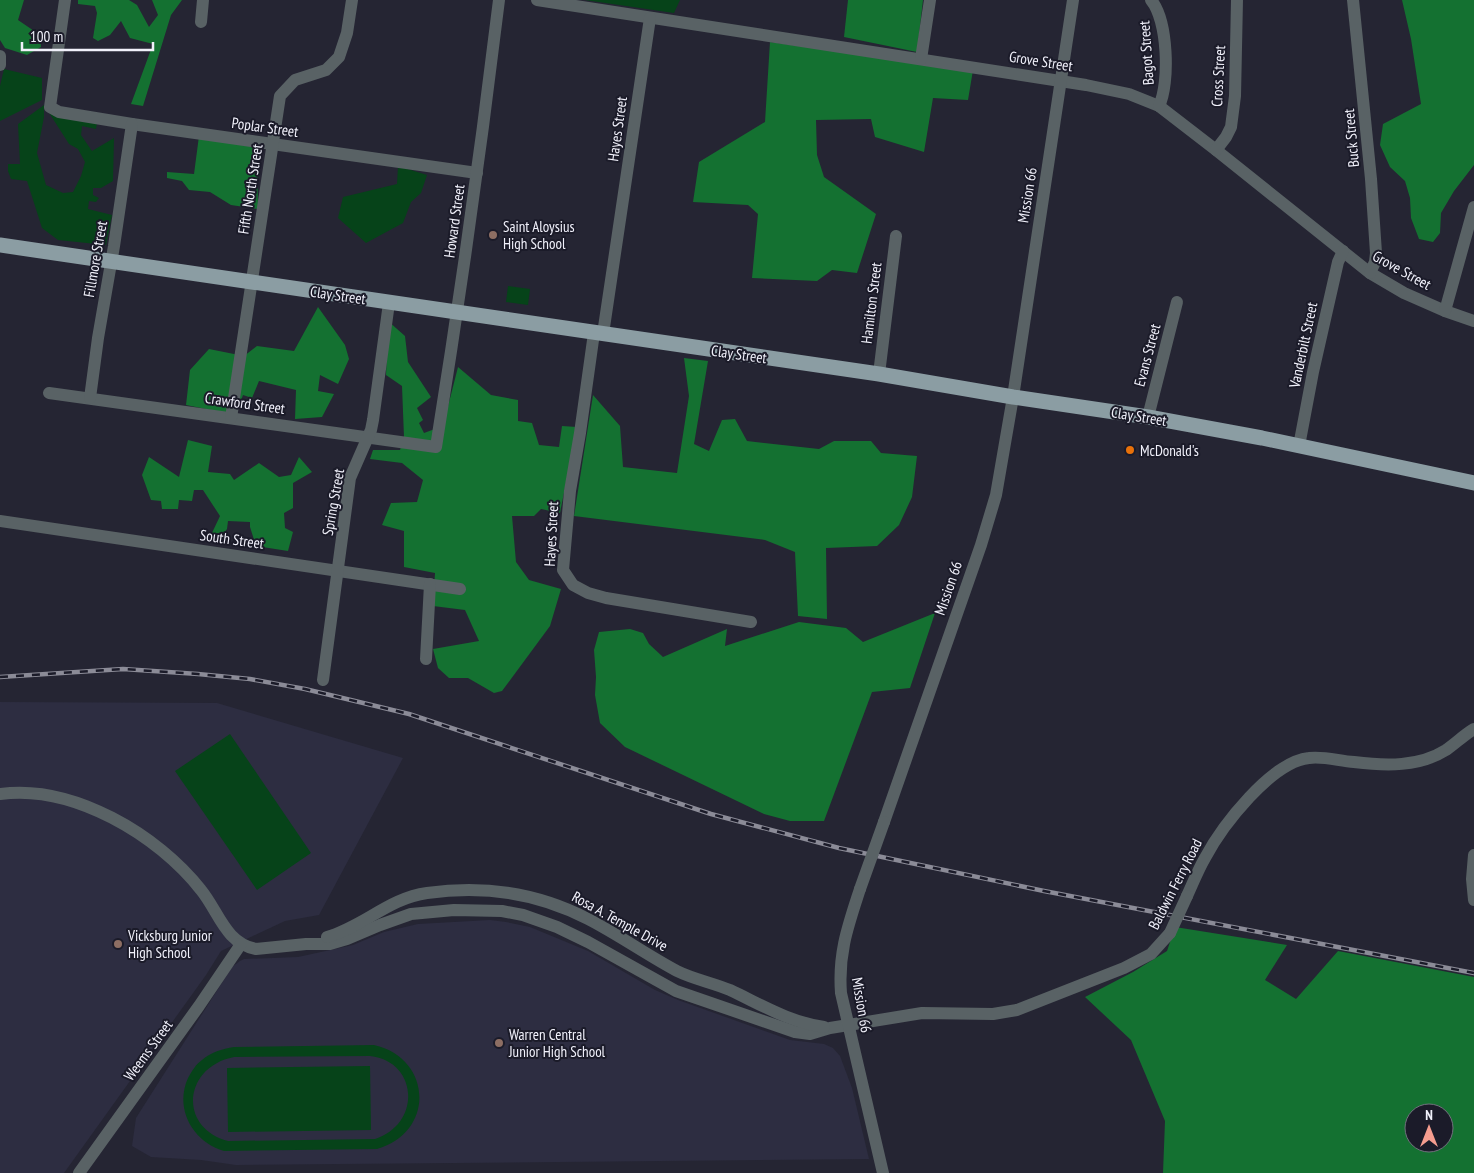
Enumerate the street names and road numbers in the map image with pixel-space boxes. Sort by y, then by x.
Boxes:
street label: Bagot Street [1134,20,1158,86]
street label: Cross Street [1207,45,1229,107]
street label: Grove Street [1008,47,1074,75]
street label: Hayes Street [603,95,631,163]
street label: Buck Street [1339,108,1363,168]
street label: Poplar Street [230,113,300,141]
street label: Fifth North Street [233,143,267,235]
street label: Mission 66 [1013,166,1041,224]
street label: Howard Street [439,183,469,259]
street label: Fillmore Street [79,219,111,299]
street label: Grove Street [1369,246,1435,294]
street label: Hamilton Street [857,261,885,345]
street label: Clay Street [309,282,367,308]
street label: Vanderbilt Street [1284,300,1321,391]
street label: Evans Street [1130,322,1164,388]
street label: Clay Street [710,341,768,367]
street label: Crawford Street [204,388,286,418]
street label: Clay Street [1110,402,1168,430]
street label: Spring Street [318,467,348,537]
street label: Hayes Street [540,501,562,567]
street label: South Street [199,525,265,553]
street label: Mission 66 [930,558,966,618]
street label: Baldwin Ferry Road [1144,835,1206,933]
street label: Rosa A. Temple Drive [569,887,671,955]
street label: Mission 66 [848,976,876,1034]
street label: Weems Street [119,1016,177,1084]

